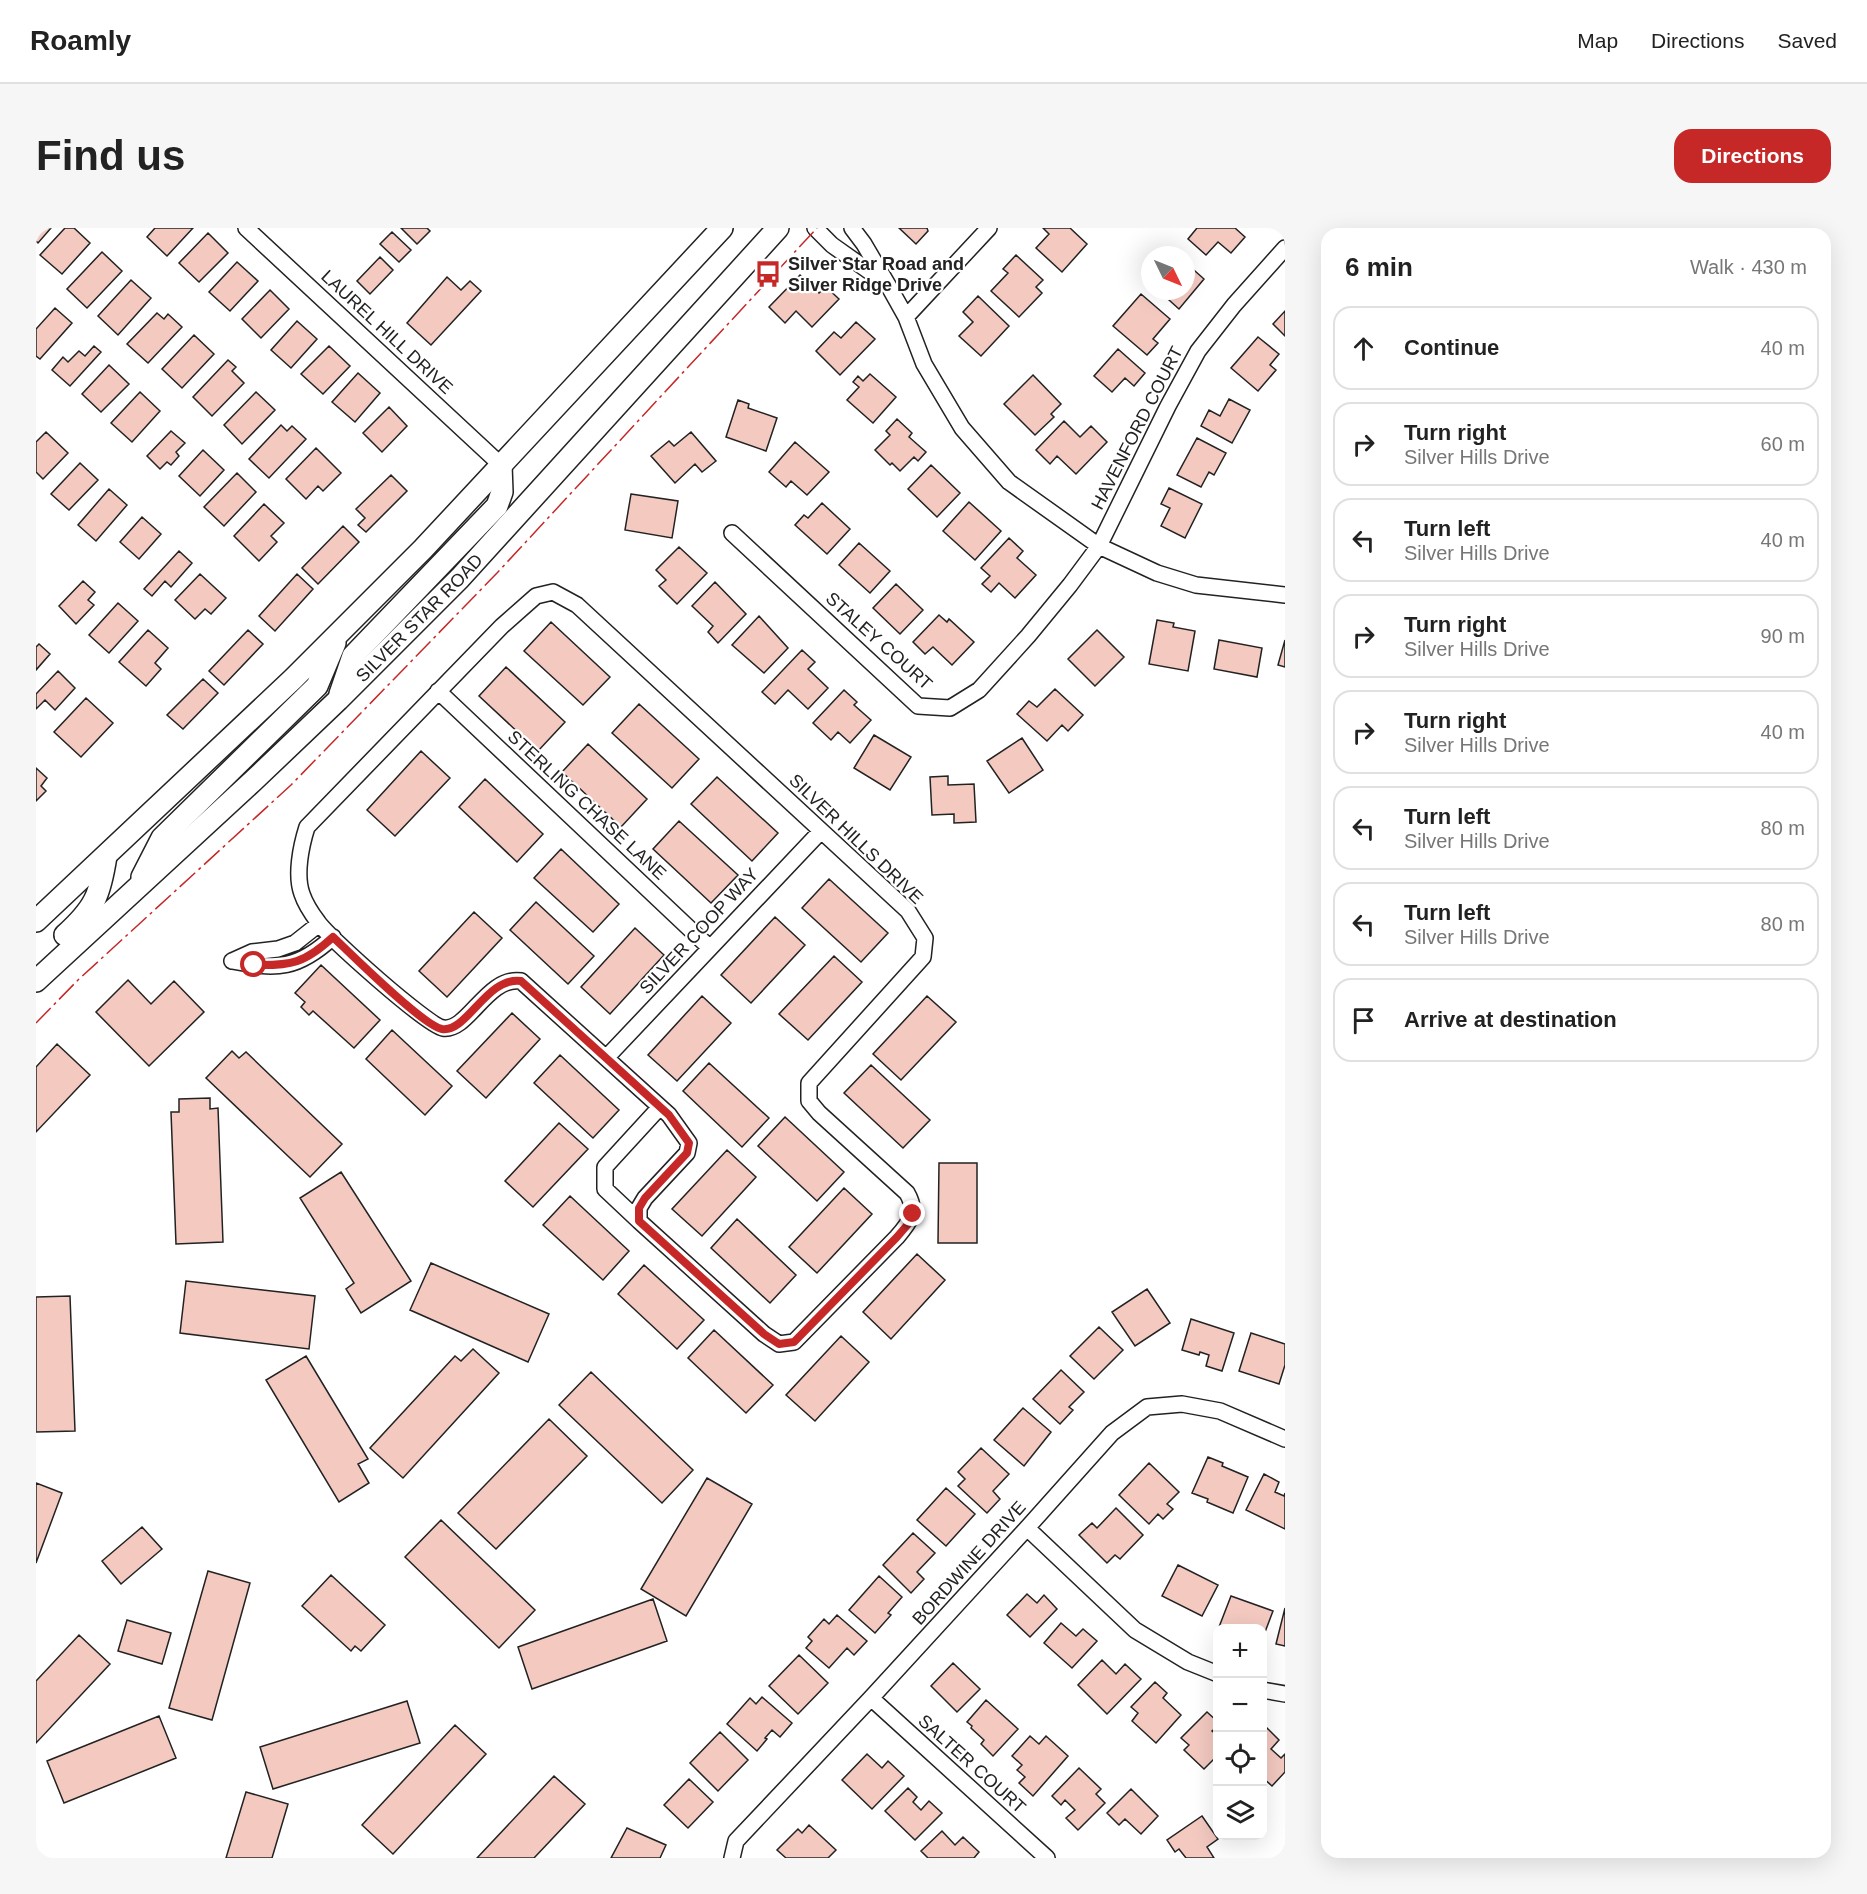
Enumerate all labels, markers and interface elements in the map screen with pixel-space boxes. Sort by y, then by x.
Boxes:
text: Roamly [30,25,131,56]
text: Map [1577,29,1618,52]
text: Directions [1651,29,1744,52]
text: Saved [1777,29,1837,52]
button: Directions [1674,129,1831,183]
text: Find us [36,132,185,179]
north arrow [1141,246,1195,300]
text: 6 min [1345,252,1413,282]
place label: Silver Star Road and Silver Ridge Drive [788,254,964,295]
text: Walk · 430 m [1690,256,1807,278]
bus stop icon: Silver Star Road and Silver Ridge Drive [753,259,783,289]
street label: LAUREL HILL DRIVE [317,266,457,398]
icon: ahead [1347,332,1380,365]
text: Continue [1404,335,1499,360]
text: 40 m [1761,337,1805,359]
street label: HAVENFORD COURT [1087,343,1187,513]
text: Turn right [1404,420,1506,445]
icon: right [1347,428,1380,461]
text: 60 m [1761,433,1805,455]
text: Silver Hills Drive [1404,446,1550,468]
text: Turn left [1404,516,1490,541]
icon: left [1347,524,1380,557]
text: 40 m [1761,529,1805,551]
text: Silver Hills Drive [1404,542,1550,564]
street label: SILVER STAR ROAD [352,550,487,686]
street label: STALEY COURT [822,588,936,694]
text: Turn right [1404,612,1506,637]
icon: right [1347,620,1380,653]
text: 90 m [1761,625,1805,647]
text: Silver Hills Drive [1404,638,1550,660]
text: Turn right [1404,708,1506,733]
icon: right [1347,716,1380,749]
text: 40 m [1761,721,1805,743]
street label: STERLING CHASE LANE [504,726,670,884]
text: Silver Hills Drive [1404,734,1550,756]
street label: SILVER HILLS DRIVE [785,770,927,908]
text: Turn left [1404,804,1490,829]
icon: left [1347,812,1380,845]
text: 80 m [1761,817,1805,839]
text: Silver Hills Drive [1404,830,1550,852]
street label: SILVER COOP WAY [636,864,762,998]
text: Turn left [1404,900,1490,925]
icon: left [1347,908,1380,941]
text: 80 m [1761,913,1805,935]
text: Silver Hills Drive [1404,926,1550,948]
route start [240,951,266,977]
icon: arrive [1347,1004,1380,1037]
text: Arrive at destination [1404,1007,1617,1032]
route end [899,1200,925,1226]
street label: BORDWINE DRIVE [908,1497,1030,1629]
map controls [1213,1624,1267,1840]
button: + [1213,1624,1267,1678]
button: − [1213,1678,1267,1732]
street label: SALTER COURT [914,1711,1030,1817]
button: locate [1213,1732,1267,1786]
button: layers [1213,1786,1267,1840]

